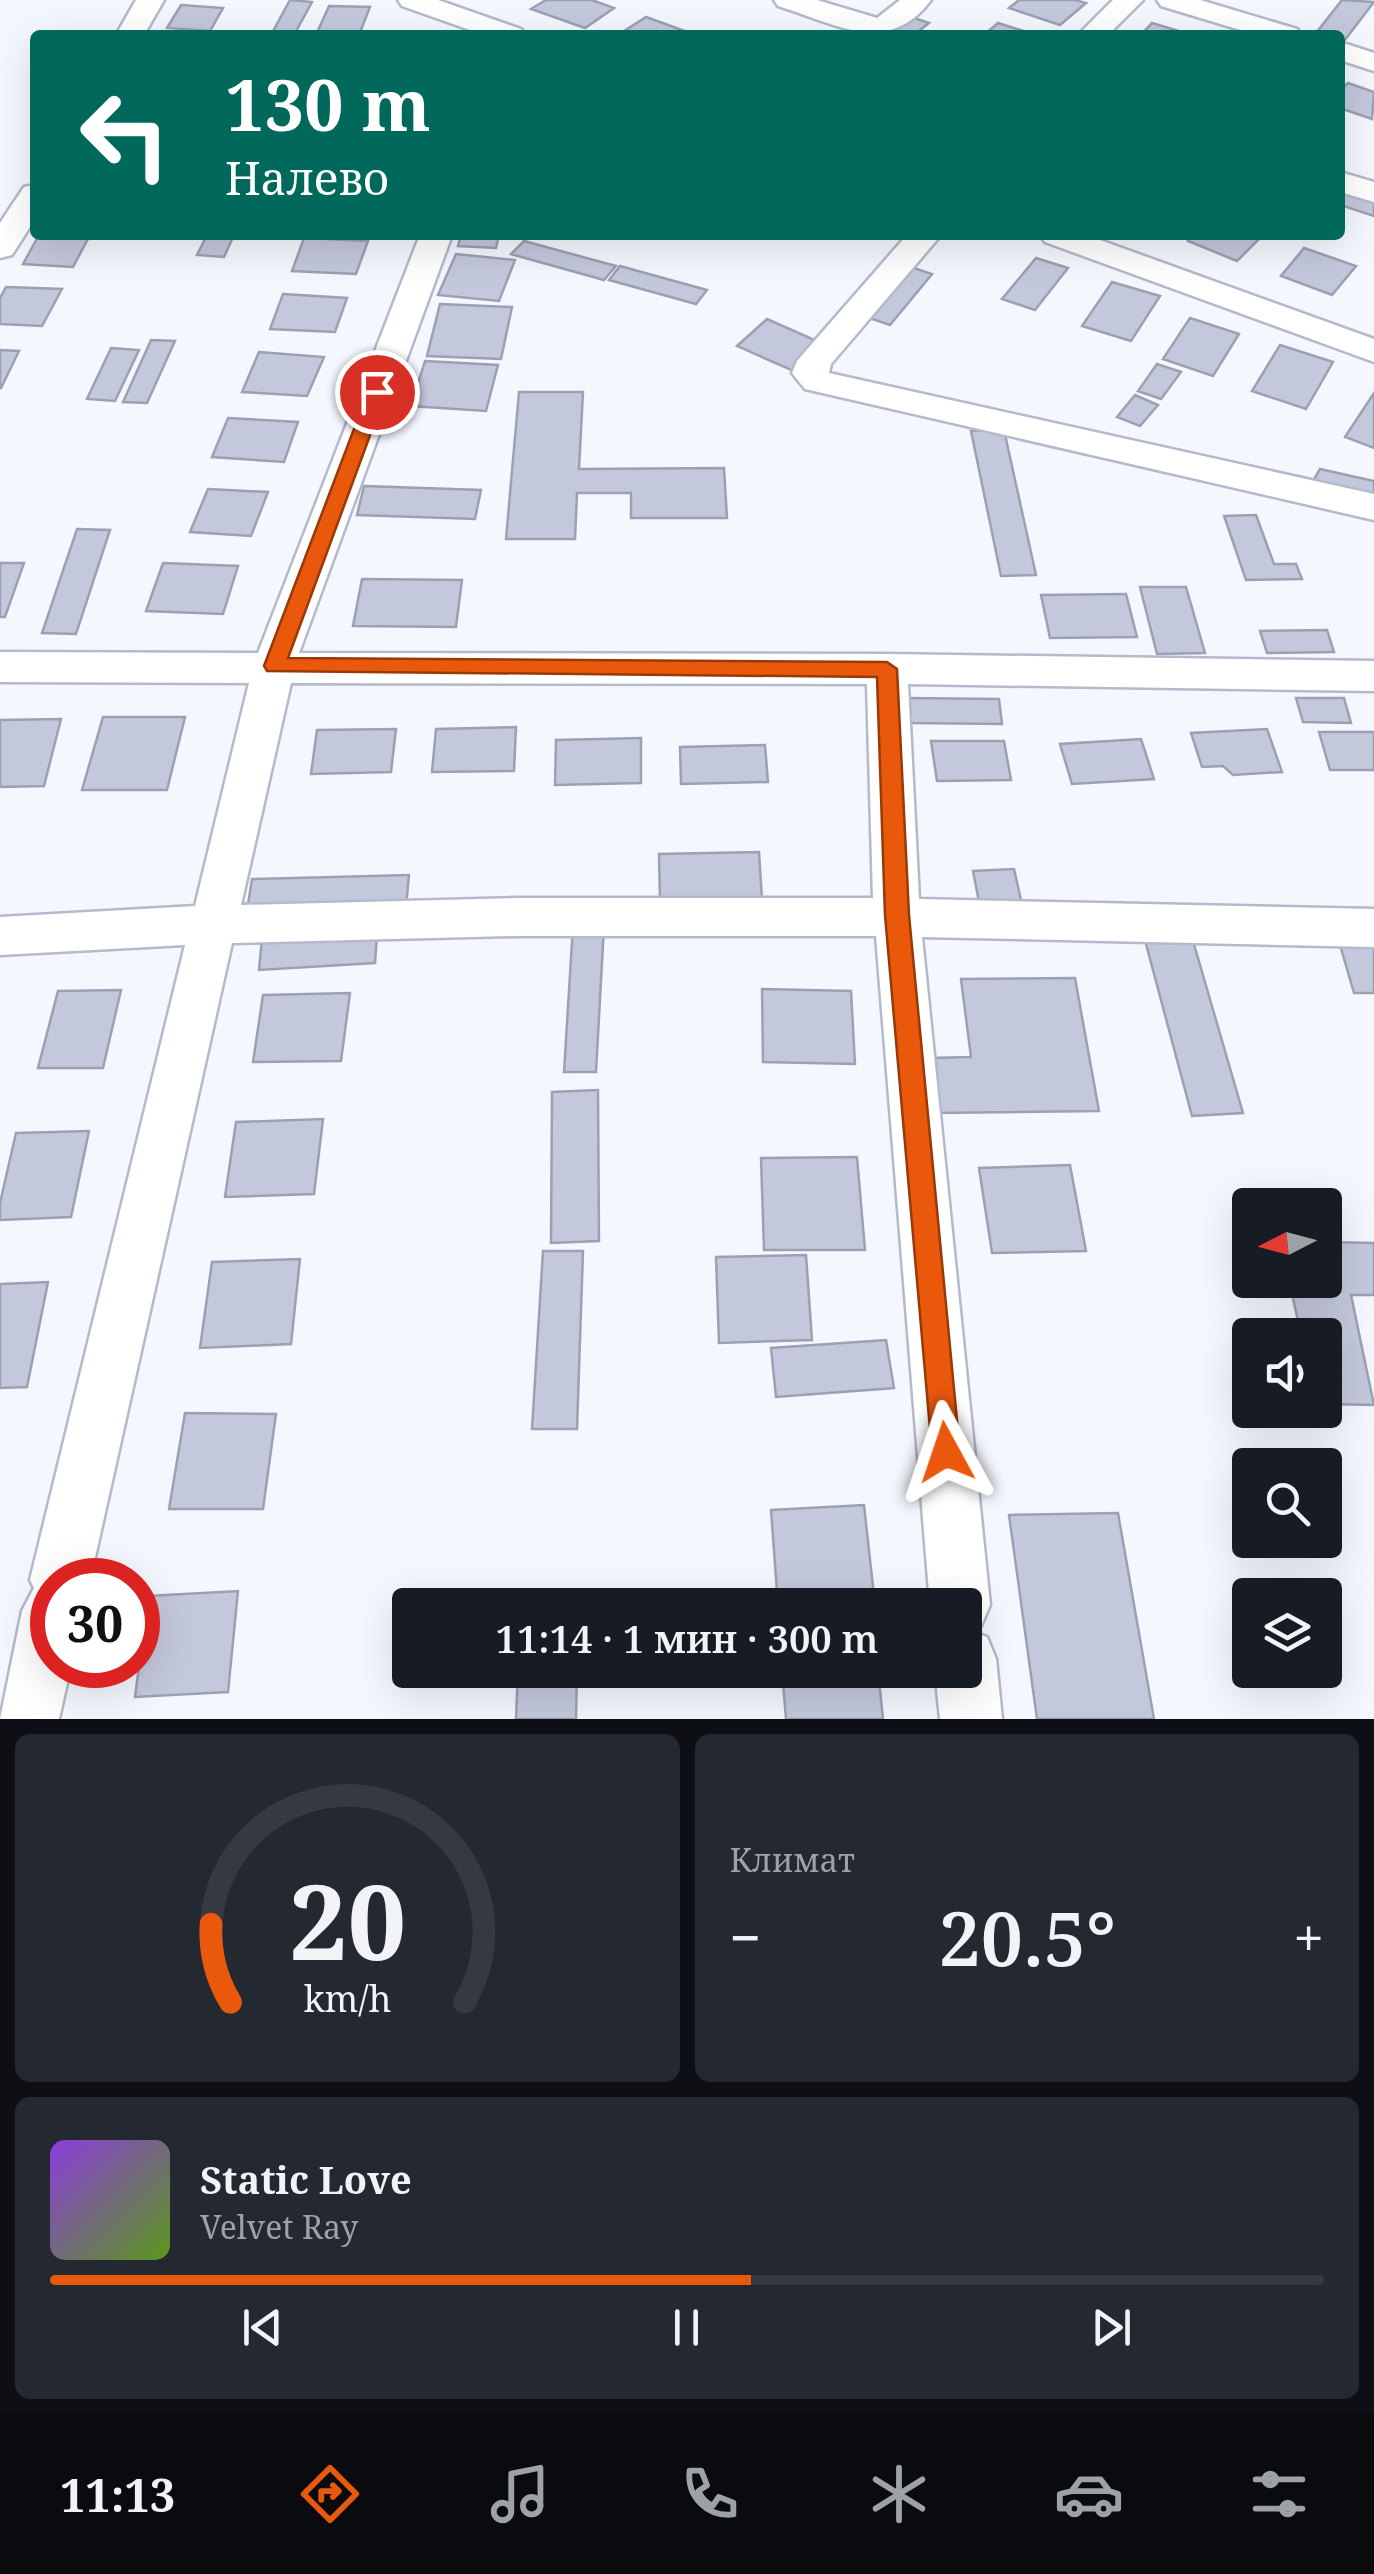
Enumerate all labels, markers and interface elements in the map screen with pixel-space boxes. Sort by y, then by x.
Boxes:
text: 130 m [225,56,431,152]
icon: left [60,70,190,200]
text: Налево [225,147,389,208]
pin [335,350,420,435]
icon: arrive [350,365,405,420]
north arrow [1232,1188,1342,1298]
map controls [1232,1188,1342,1688]
button: sound [1232,1318,1342,1428]
position arrow [894,1400,998,1504]
button: search [1232,1448,1342,1558]
speed limit sign: 30 [30,1558,160,1688]
button: layers [1232,1578,1342,1688]
text: 11:14 · 1 мин · 300 m [496,1612,878,1664]
text: Климат [730,1838,855,1881]
text: 20 [288,1849,406,1990]
text: 20.5° [939,1886,1116,1988]
text: − [730,1899,761,1974]
text: + [1293,1899,1324,1974]
text: km/h [303,1974,391,2022]
text: Static Love [200,2153,412,2205]
text: Velvet Ray [200,2205,358,2248]
icon: previous [235,2300,290,2355]
icon: pause [659,2300,714,2355]
icon: next [1084,2300,1139,2355]
icon: directions [295,2459,365,2529]
icon: music [485,2459,555,2529]
icon: phone [675,2459,745,2529]
icon: climate [864,2459,934,2529]
icon: car [1054,2459,1124,2529]
icon: filters [1244,2459,1314,2529]
text: 11:13 [60,2464,175,2525]

